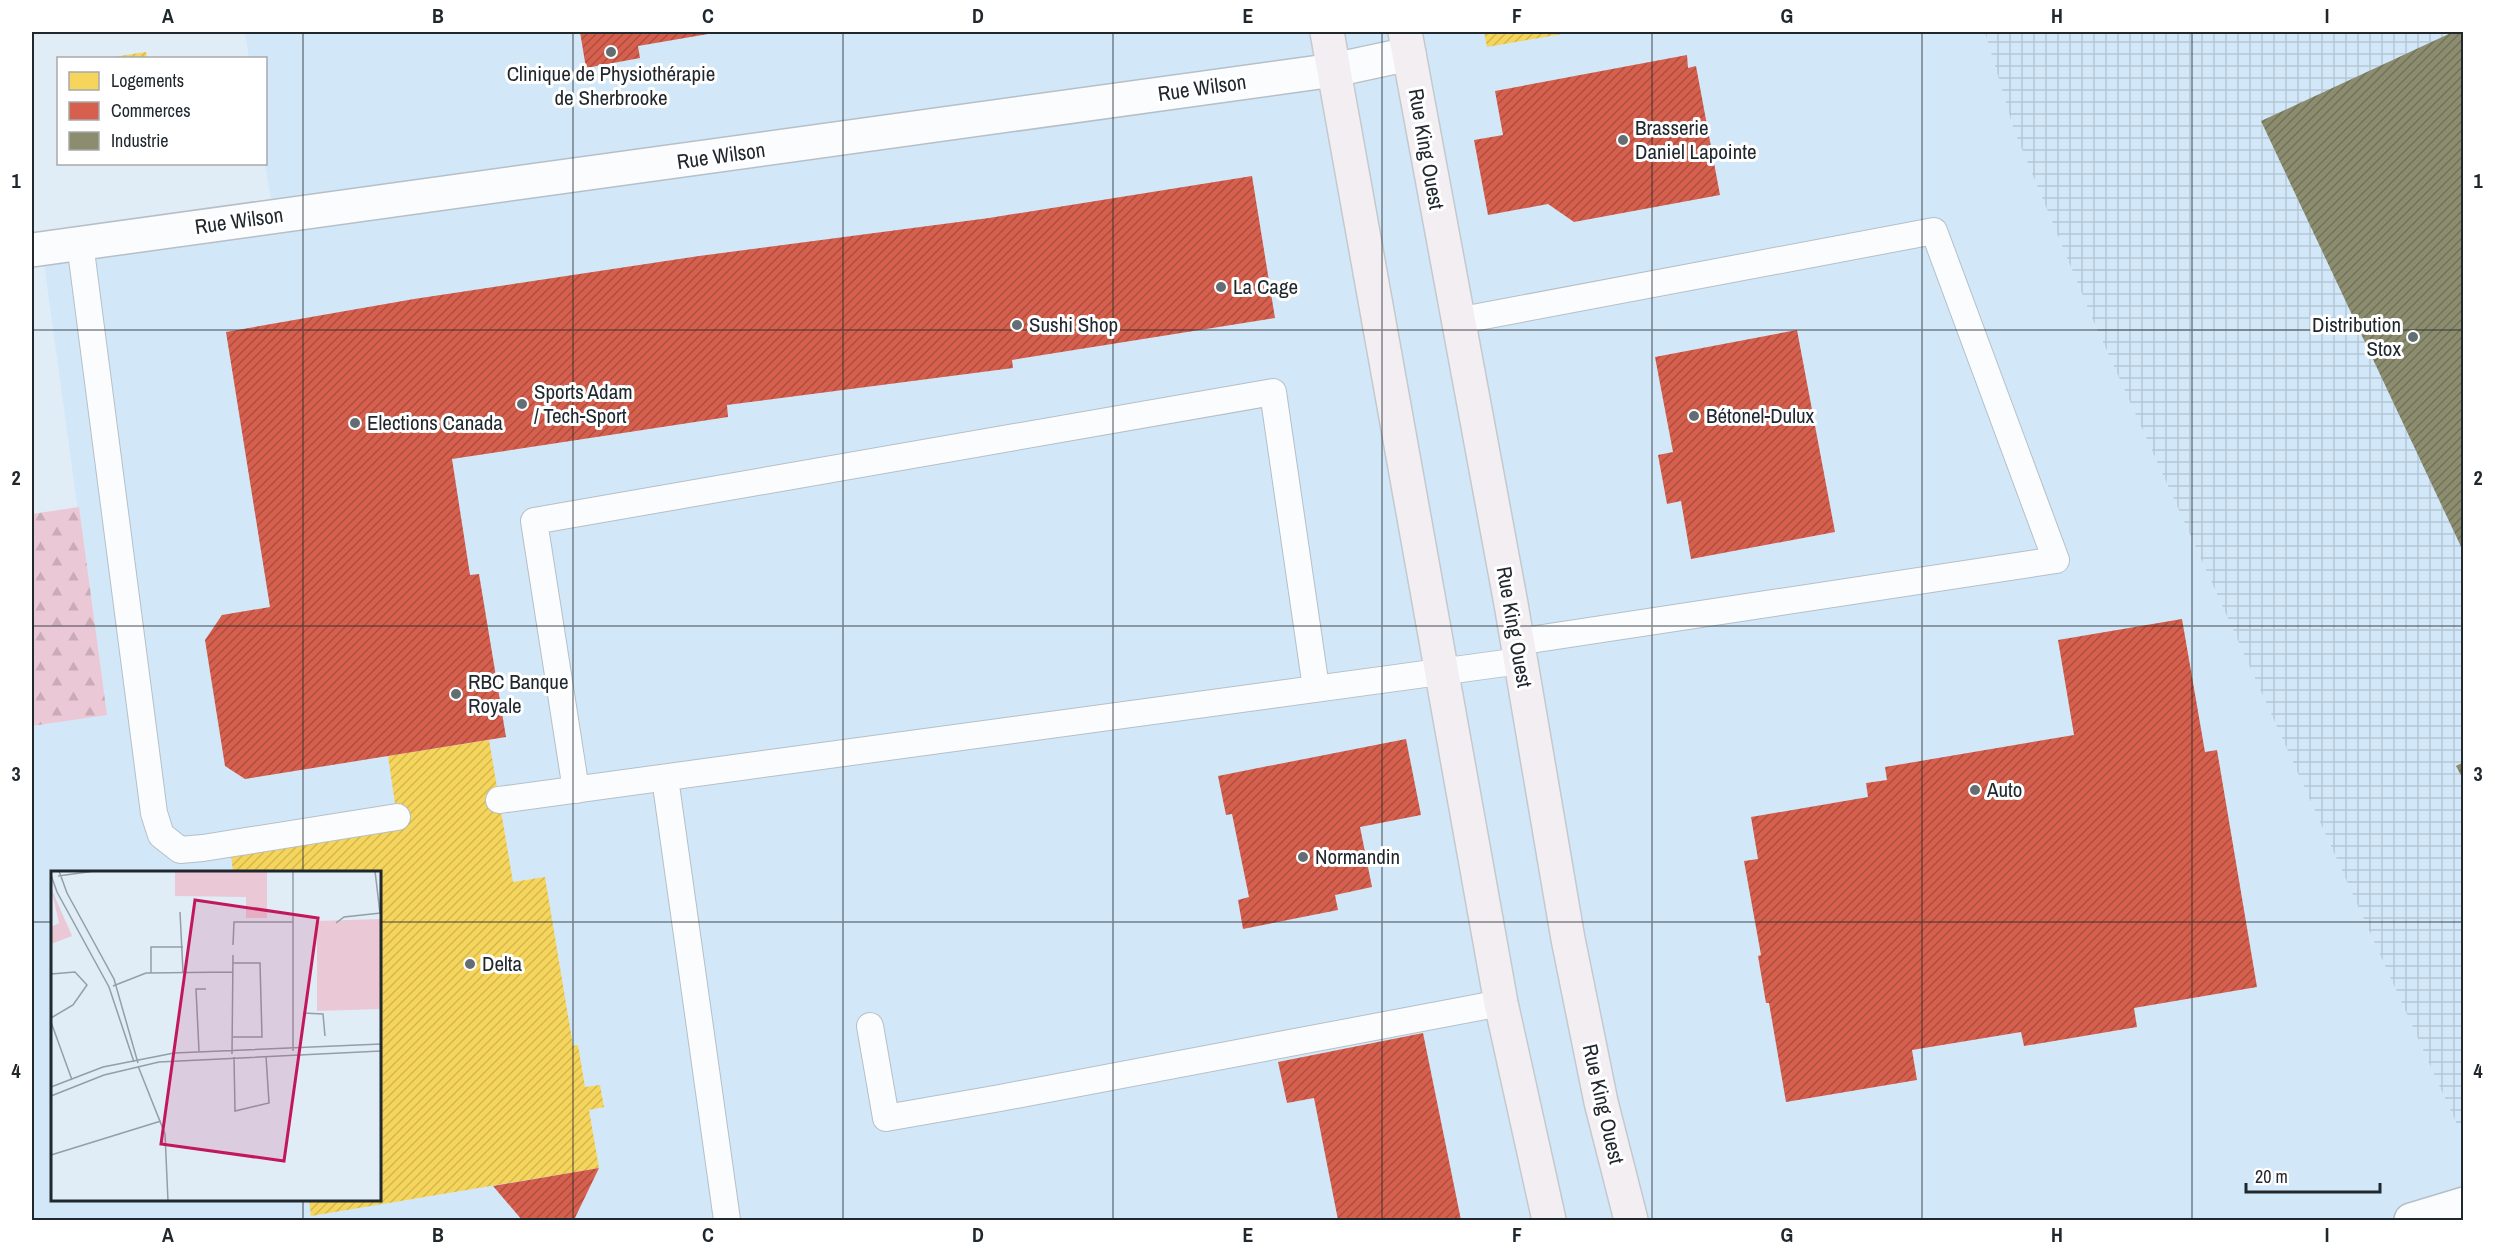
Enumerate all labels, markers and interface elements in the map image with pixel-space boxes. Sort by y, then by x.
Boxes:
text: A [162,2,174,29]
text: B [432,2,444,29]
text: C [702,2,714,29]
text: D [972,2,984,29]
text: E [1243,2,1254,29]
text: F [1512,2,1522,29]
text: G [1781,2,1793,29]
text: H [2051,2,2063,29]
text: I [2325,2,2329,29]
marker: Clinique de Physiothérapie de Sherbrooke [604,45,618,59]
legend [57,57,267,165]
place label: Clinique de Physiothérapie de Sherbrooke [507,59,715,112]
street label: Rue Wilson [1156,67,1248,108]
text: Logements [111,68,184,93]
street label: Rue King Ouest [1402,86,1451,212]
text: Commerces [111,98,191,123]
place label: Brasserie Daniel Lapointe [1635,113,1757,166]
text: Industrie [111,128,168,153]
marker: Brasserie Daniel Lapointe [1616,133,1630,147]
street label: Rue Wilson [675,135,767,176]
text: 1 [11,167,21,194]
text: 1 [2473,167,2483,194]
street label: Rue Wilson [193,200,285,241]
place label: La Cage [1233,272,1298,301]
marker: La Cage [1214,280,1228,294]
place label: Sushi Shop [1029,310,1118,339]
place label: Distribution Stox [2312,310,2401,363]
marker: Sushi Shop [1010,318,1024,332]
marker: Distribution Stox [2406,330,2420,344]
place label: Sports Adam / Tech-Sport [534,377,633,430]
marker: Sports Adam / Tech-Sport [515,397,529,411]
place label: Bétonel-Dulux [1706,401,1815,430]
place label: Elections Canada [367,408,503,437]
marker: Bétonel-Dulux [1687,409,1701,423]
marker: Elections Canada [348,416,362,430]
text: 2 [11,464,21,491]
text: 2 [2473,464,2483,491]
street label: Rue King Ouest [1490,564,1539,690]
place label: RBC Banque Royale [468,667,569,720]
marker: RBC Banque Royale [449,687,463,701]
text: 3 [11,760,21,787]
text: 3 [2473,760,2483,787]
place label: Auto [1986,775,2022,804]
marker: Auto [1968,783,1982,797]
place label: Normandin [1315,842,1400,871]
marker: Normandin [1296,850,1310,864]
inset map [51,871,381,1201]
place label: Delta [482,949,523,978]
marker: Delta [463,957,477,971]
street label: Rue King Ouest [1576,1041,1631,1167]
text: 4 [11,1057,21,1084]
text: 4 [2473,1057,2483,1084]
scale bar [2246,1156,2380,1194]
text: 20 m [2255,1164,2288,1189]
text: A [162,1221,174,1248]
text: B [432,1221,444,1248]
text: C [702,1221,714,1248]
text: D [972,1221,984,1248]
text: E [1243,1221,1254,1248]
text: F [1512,1221,1522,1248]
text: G [1781,1221,1793,1248]
text: H [2051,1221,2063,1248]
text: I [2325,1221,2329,1248]

